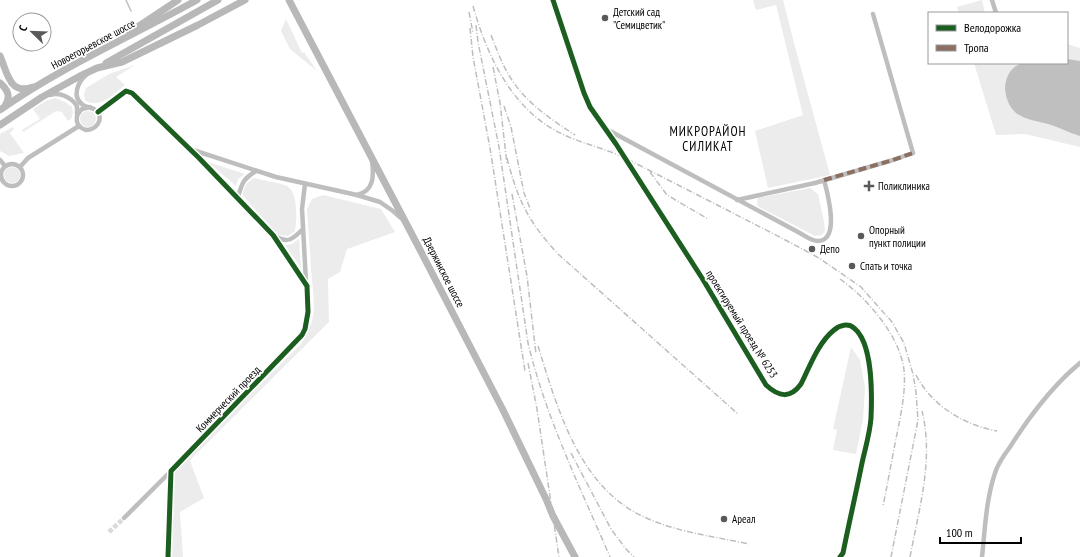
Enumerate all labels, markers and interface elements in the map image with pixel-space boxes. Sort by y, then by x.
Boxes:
place label: Детский сад "Семицветик" [613,5,665,32]
north arrow [12,12,52,52]
legend [928,12,1068,64]
marker: Детский сад "Семицветик" [600,13,610,23]
street label: Новоегорьевское шоссе [49,16,138,72]
text: Велодорожка [964,20,1021,35]
text: С [15,23,30,33]
text: Тропа [964,40,989,55]
district label: МИКРОРАЙОН СИЛИКАТ [669,123,747,155]
place label: Поликлиника [878,179,930,193]
marker: Поликлиника [863,180,875,192]
place label: Опорный пункт полиции [869,223,926,250]
marker: Опорный пункт полиции [856,231,866,241]
street label: Дзержинское шоссе [420,234,468,310]
place label: Депо [820,242,840,256]
marker: Депо [807,244,817,254]
place label: Спать и точка [860,259,912,273]
marker: Спать и точка [847,261,857,271]
street label: проектируемый проезд № 6253 [703,267,781,381]
street label: Коммерческий проезд [193,363,263,435]
place label: Ареал [732,512,755,526]
marker: Ареал [719,514,729,524]
scale bar [940,519,1021,545]
text: 100 m [946,525,973,540]

